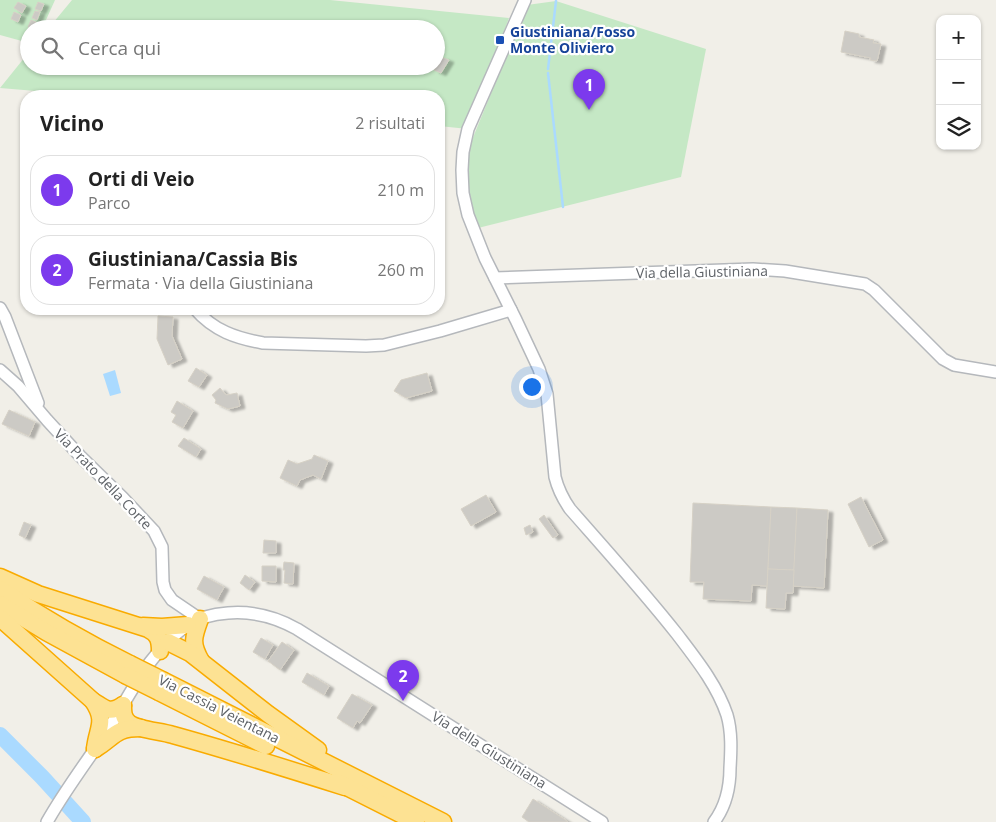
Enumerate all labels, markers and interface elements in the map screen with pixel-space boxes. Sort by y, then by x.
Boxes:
map controls [936,15,981,150]
button: + [936,15,981,60]
search box [20,20,445,75]
place label: Giustiniana/Fosso Monte Oliviero [510,22,636,57]
icon: search [38,34,66,62]
marker: Giustiniana/Fosso Monte Oliviero [494,34,506,46]
text: Cerca qui [78,35,161,61]
button: − [936,60,981,105]
pin: 1 [573,69,605,110]
button: layers [936,105,981,150]
text: Vicino [40,109,104,137]
text: 2 risultati [355,112,425,134]
text: Orti di Veio [88,166,195,192]
text: 1 [52,179,62,201]
text: 210 m [378,179,424,201]
text: Parco [88,192,130,214]
text: Giustiniana/Cassia Bis [88,246,298,272]
text: 2 [52,259,62,281]
text: 260 m [378,259,424,281]
street label: Via della Giustiniana [636,261,768,282]
text: Fermata · Via della Giustiniana [88,272,313,294]
your location [519,374,545,400]
street label: Via Prato della Corte [50,424,156,533]
pin: 2 [387,660,419,701]
street label: Via Cassia Veientana [155,670,283,747]
street label: Via della Giustiniana [428,707,550,793]

